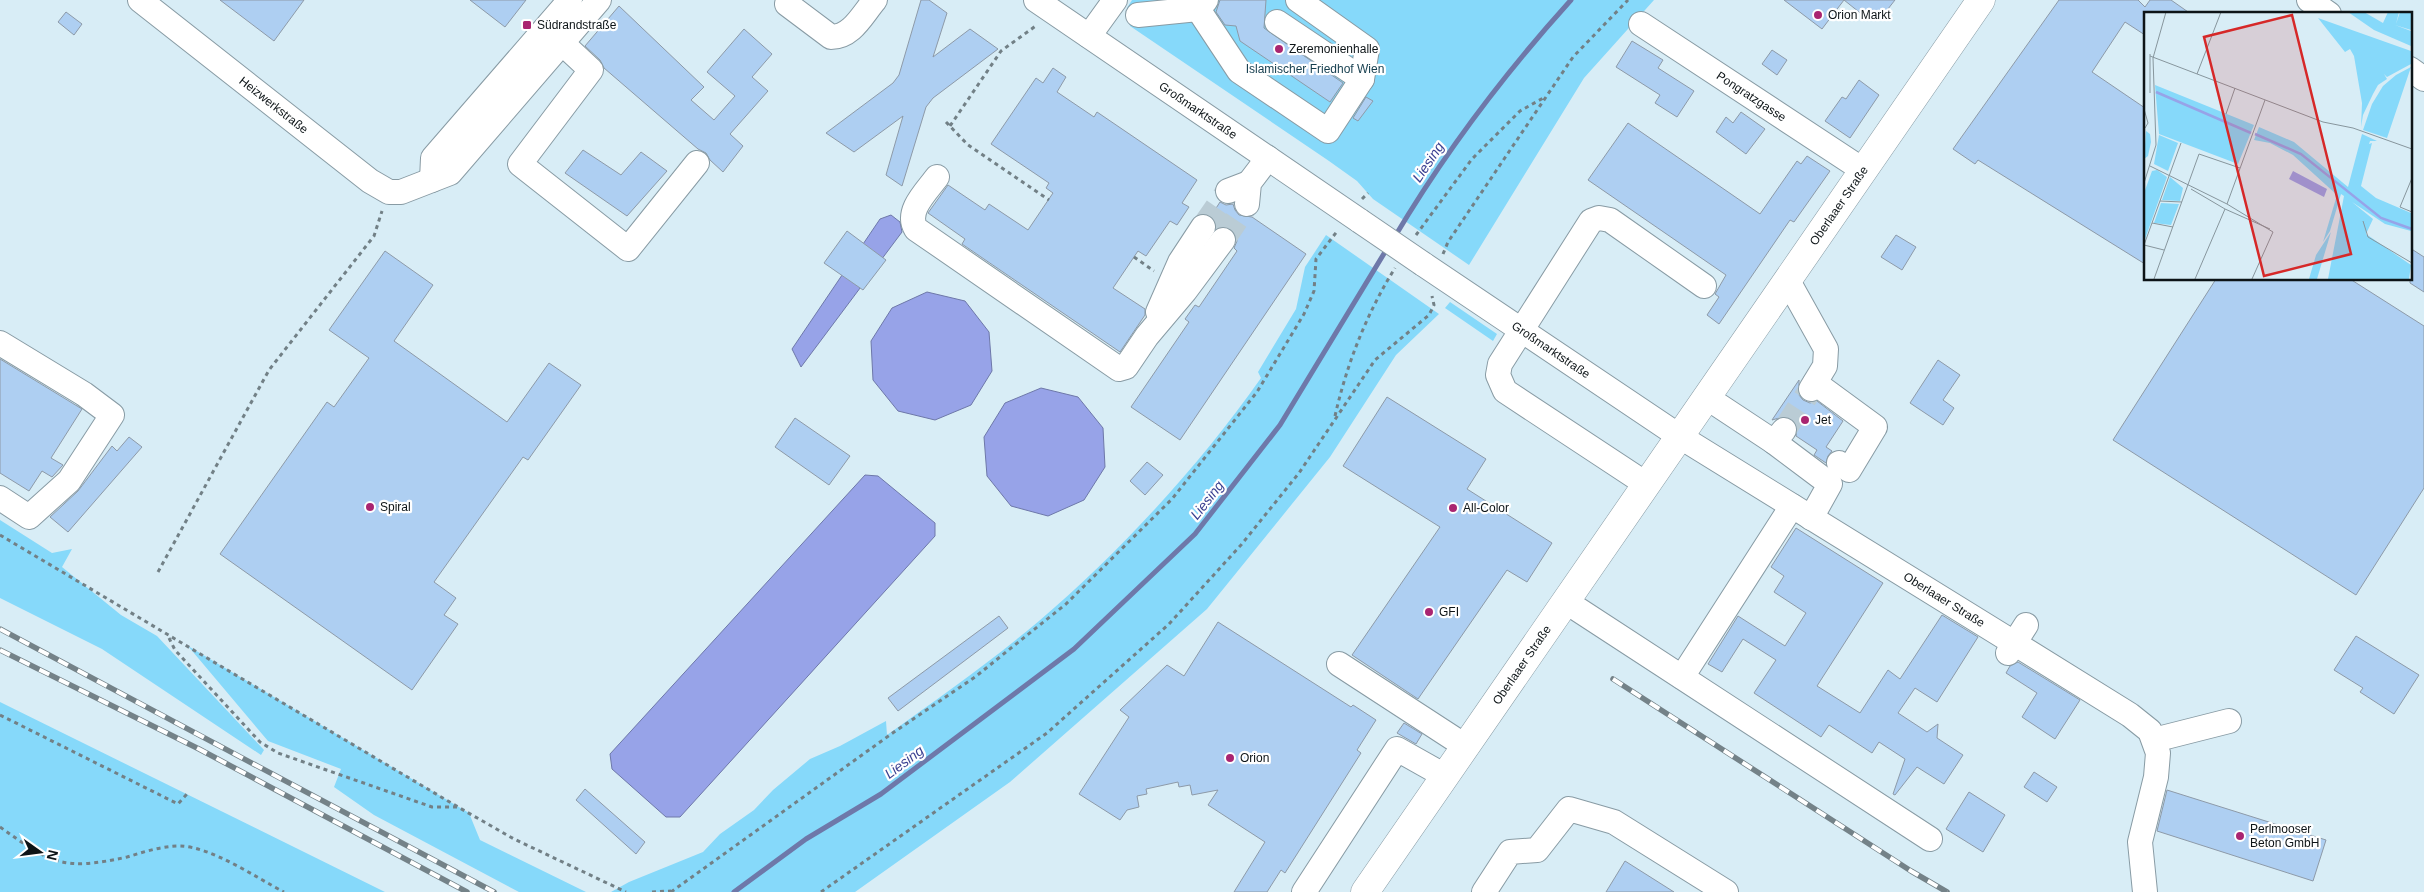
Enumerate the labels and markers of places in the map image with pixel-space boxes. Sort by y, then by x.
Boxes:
place label: Orion Markt [1828,8,1891,22]
marker: Orion Markt [1812,9,1824,21]
place label: Südrandstraße [537,18,617,32]
marker: Südrandstraße [521,19,533,31]
place label: Zeremonienhalle [1289,42,1379,56]
marker: Zeremonienhalle [1273,43,1285,55]
place label: Jet [1815,413,1832,427]
marker: Jet [1799,414,1811,426]
place label: Spiral [380,500,411,514]
marker: Spiral [364,501,376,513]
place label: All-Color [1463,501,1509,515]
marker: All-Color [1447,502,1459,514]
place label: GFI [1439,605,1459,619]
marker: GFI [1423,606,1435,618]
place label: Orion [1240,751,1269,765]
marker: Orion [1224,752,1236,764]
place label: Perlmooser Beton GmbH [2250,822,2319,850]
marker: Perlmooser Beton GmbH [2234,830,2246,842]

